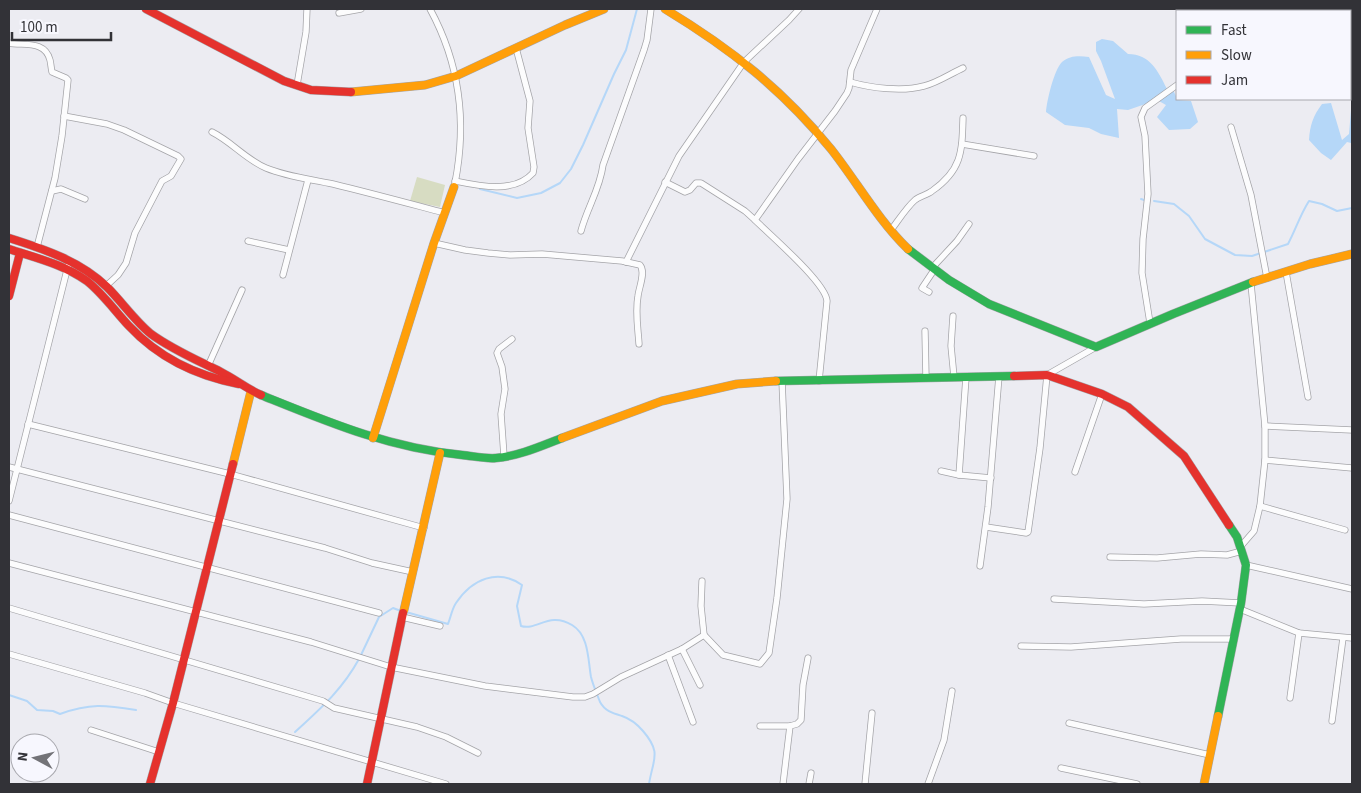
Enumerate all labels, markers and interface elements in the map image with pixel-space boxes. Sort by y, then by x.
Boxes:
scale bar [12,10,111,42]
legend [1176,10,1351,100]
text: 100 m [20,17,58,38]
text: Fast [1221,20,1247,41]
text: Slow [1221,45,1252,66]
text: Jam [1221,70,1248,91]
north arrow [10,733,60,783]
text: N [13,751,34,762]

